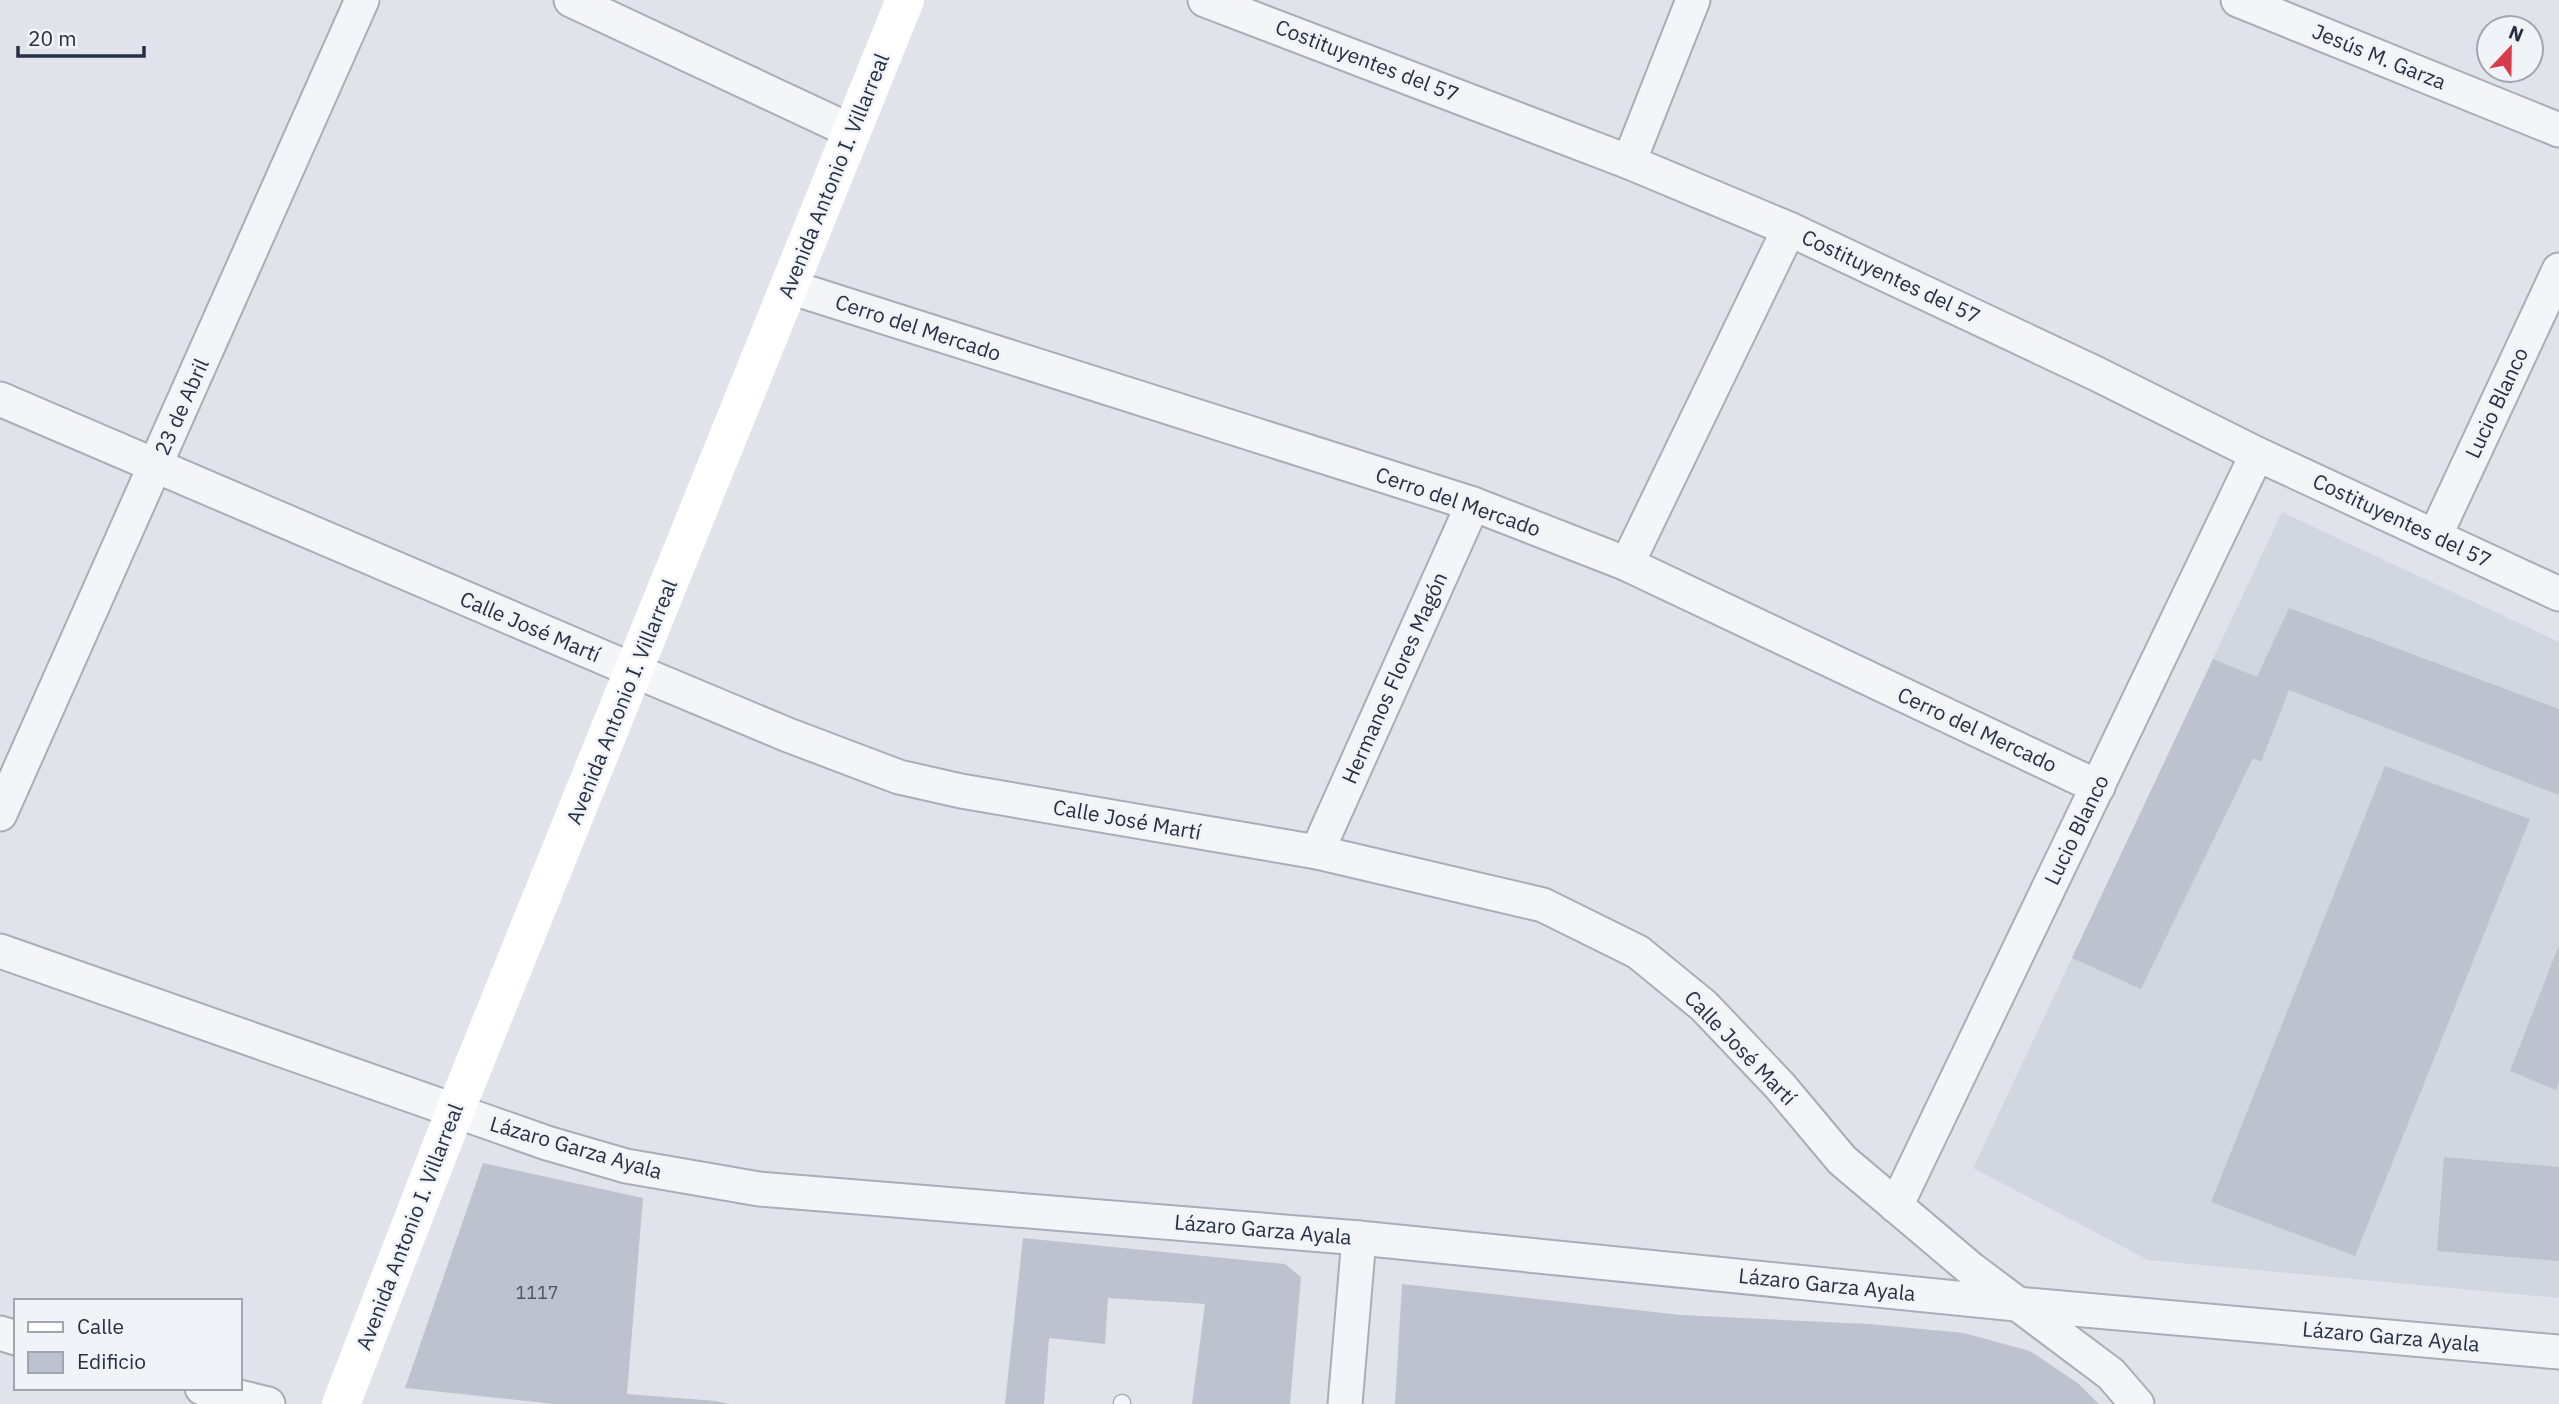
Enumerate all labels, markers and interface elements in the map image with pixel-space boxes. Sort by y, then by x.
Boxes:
street label: Costituyentes del 57 [1272,12,1463,108]
scale bar [18,14,144,58]
north arrow [2475,14,2545,84]
street label: Jesús M. Garza [2308,17,2450,96]
text: N [2505,20,2527,47]
text: 20 m [28,24,77,52]
street label: Avenida Antonio I. Villarreal [771,49,895,302]
street label: Costituyentes del 57 [1797,222,1985,330]
street label: Cerro del Mercado [832,287,1005,367]
street label: Lucio Blanco [2458,342,2534,463]
street label: 23 de Abril [147,354,215,459]
street label: Cerro del Mercado [1372,460,1545,542]
street label: Costituyentes del 57 [2308,466,2496,574]
street label: Hermanos Flores Magón [1335,567,1453,788]
street label: Avenida Antonio I. Villarreal [559,575,683,828]
street label: Calle José Martí [456,584,605,668]
street label: Cerro del Mercado [1893,680,2062,778]
street label: Lucio Blanco [2037,770,2115,889]
street label: Calle José Martí [1051,792,1203,846]
street label: Calle José Martí [1679,984,1803,1111]
street label: Avenida Antonio I. Villarreal [349,1099,469,1354]
street label: Lázaro Garza Ayala [487,1109,666,1185]
street label: Lázaro Garza Ayala [1173,1207,1353,1251]
street label: Lázaro Garza Ayala [1737,1261,1917,1307]
house number: 1117 [515,1281,559,1304]
legend [14,1299,242,1390]
text: Calle [77,1312,124,1340]
street label: Lázaro Garza Ayala [2301,1314,2481,1358]
text: Edificio [77,1347,146,1375]

